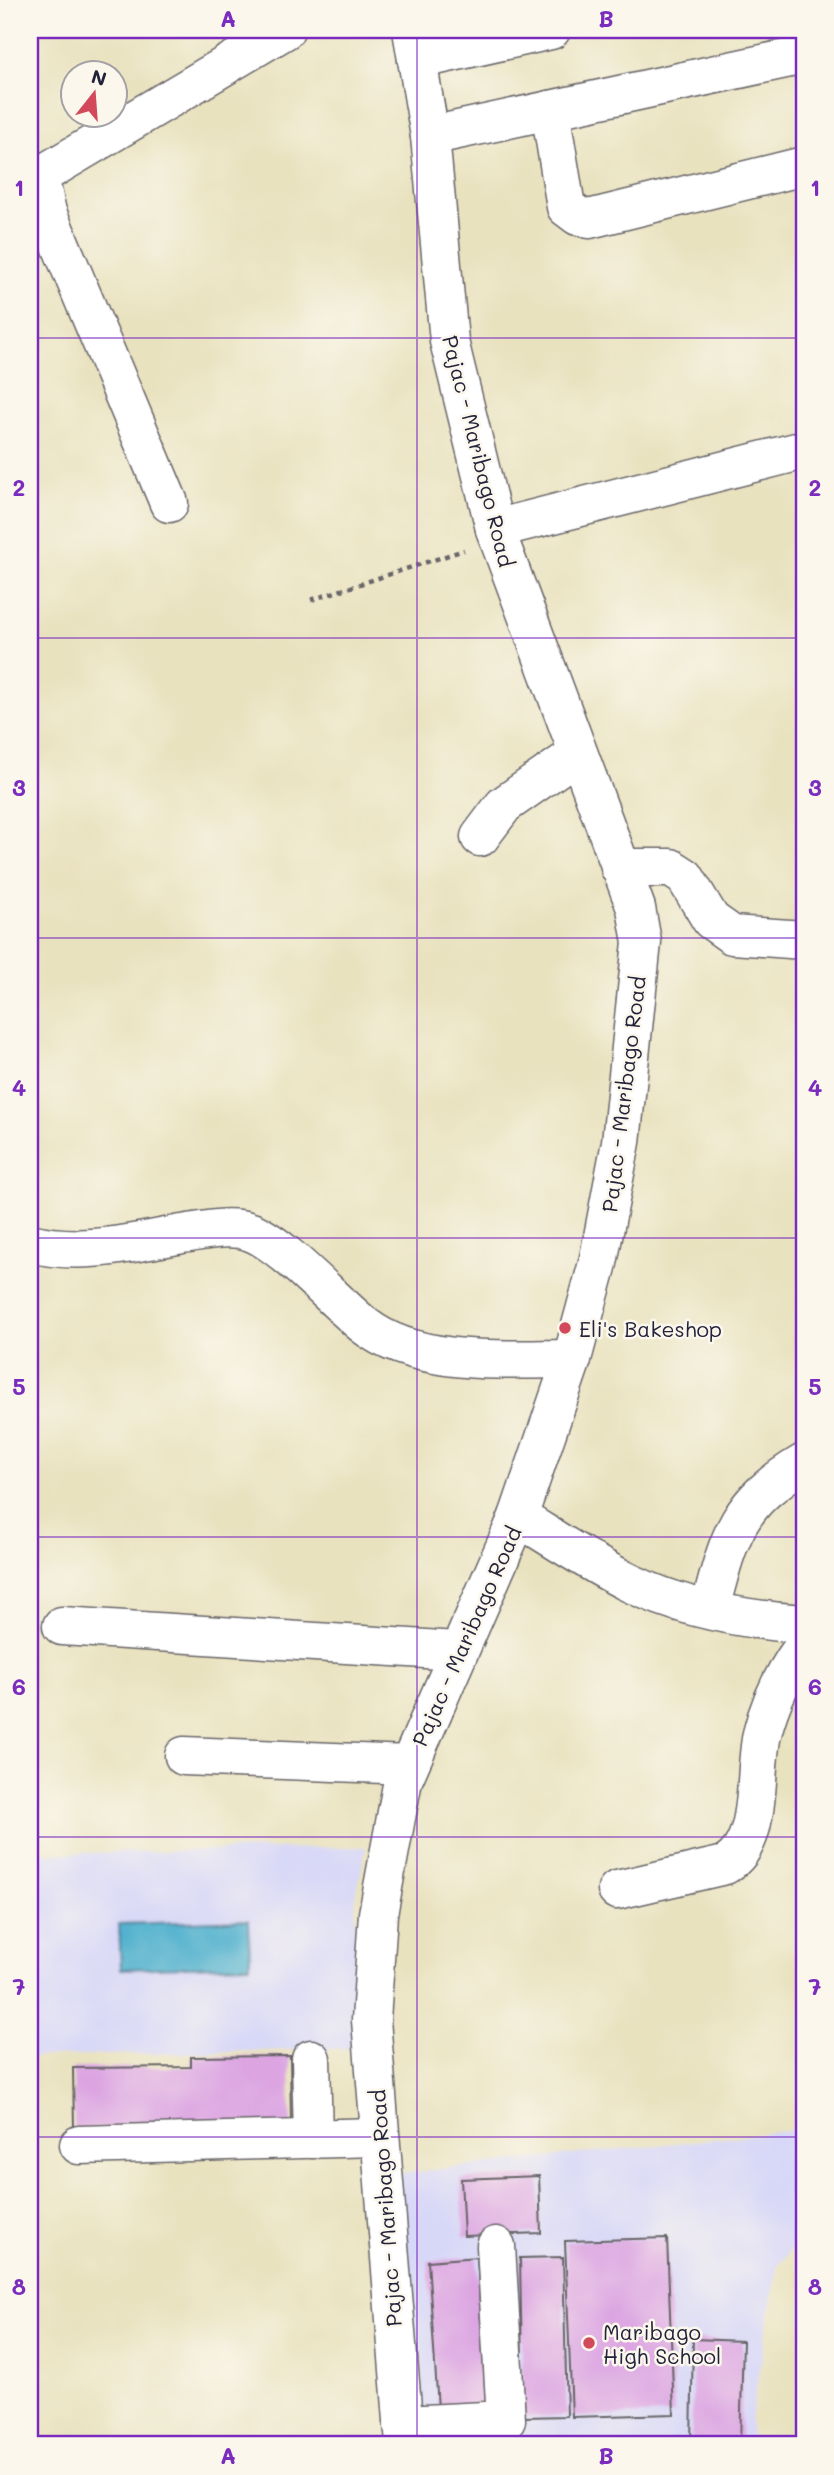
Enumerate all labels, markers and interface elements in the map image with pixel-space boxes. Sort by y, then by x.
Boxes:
text: A [220,3,236,33]
text: B [598,3,614,33]
north arrow [60,60,130,130]
text: N [89,63,110,91]
text: 1 [14,172,24,202]
text: 1 [810,172,820,202]
street label: Pajac - Maribago Road [437,332,521,570]
text: 2 [13,472,25,502]
text: 2 [809,472,821,502]
text: 3 [12,772,26,802]
text: 3 [808,772,822,802]
street label: Pajac - Maribago Road [595,974,651,1214]
text: 4 [12,1072,26,1102]
text: 4 [808,1072,822,1102]
place label: Eli's Bakeshop [579,1315,722,1342]
marker: Eli's Bakeshop [557,1320,573,1336]
text: 5 [12,1371,26,1401]
text: 5 [808,1371,822,1401]
street label: Pajac - Maribago Road [405,1522,527,1750]
text: 6 [12,1671,26,1701]
text: 6 [808,1671,822,1701]
text: 7 [13,1971,26,2001]
text: 7 [809,1971,822,2001]
street label: Pajac - Maribago Road [363,2089,407,2327]
text: 8 [12,2271,26,2301]
text: 8 [808,2271,822,2301]
place label: Maribago High School [603,2318,721,2369]
marker: Maribago High School [581,2335,597,2351]
text: A [220,2440,236,2470]
text: B [598,2440,614,2470]

